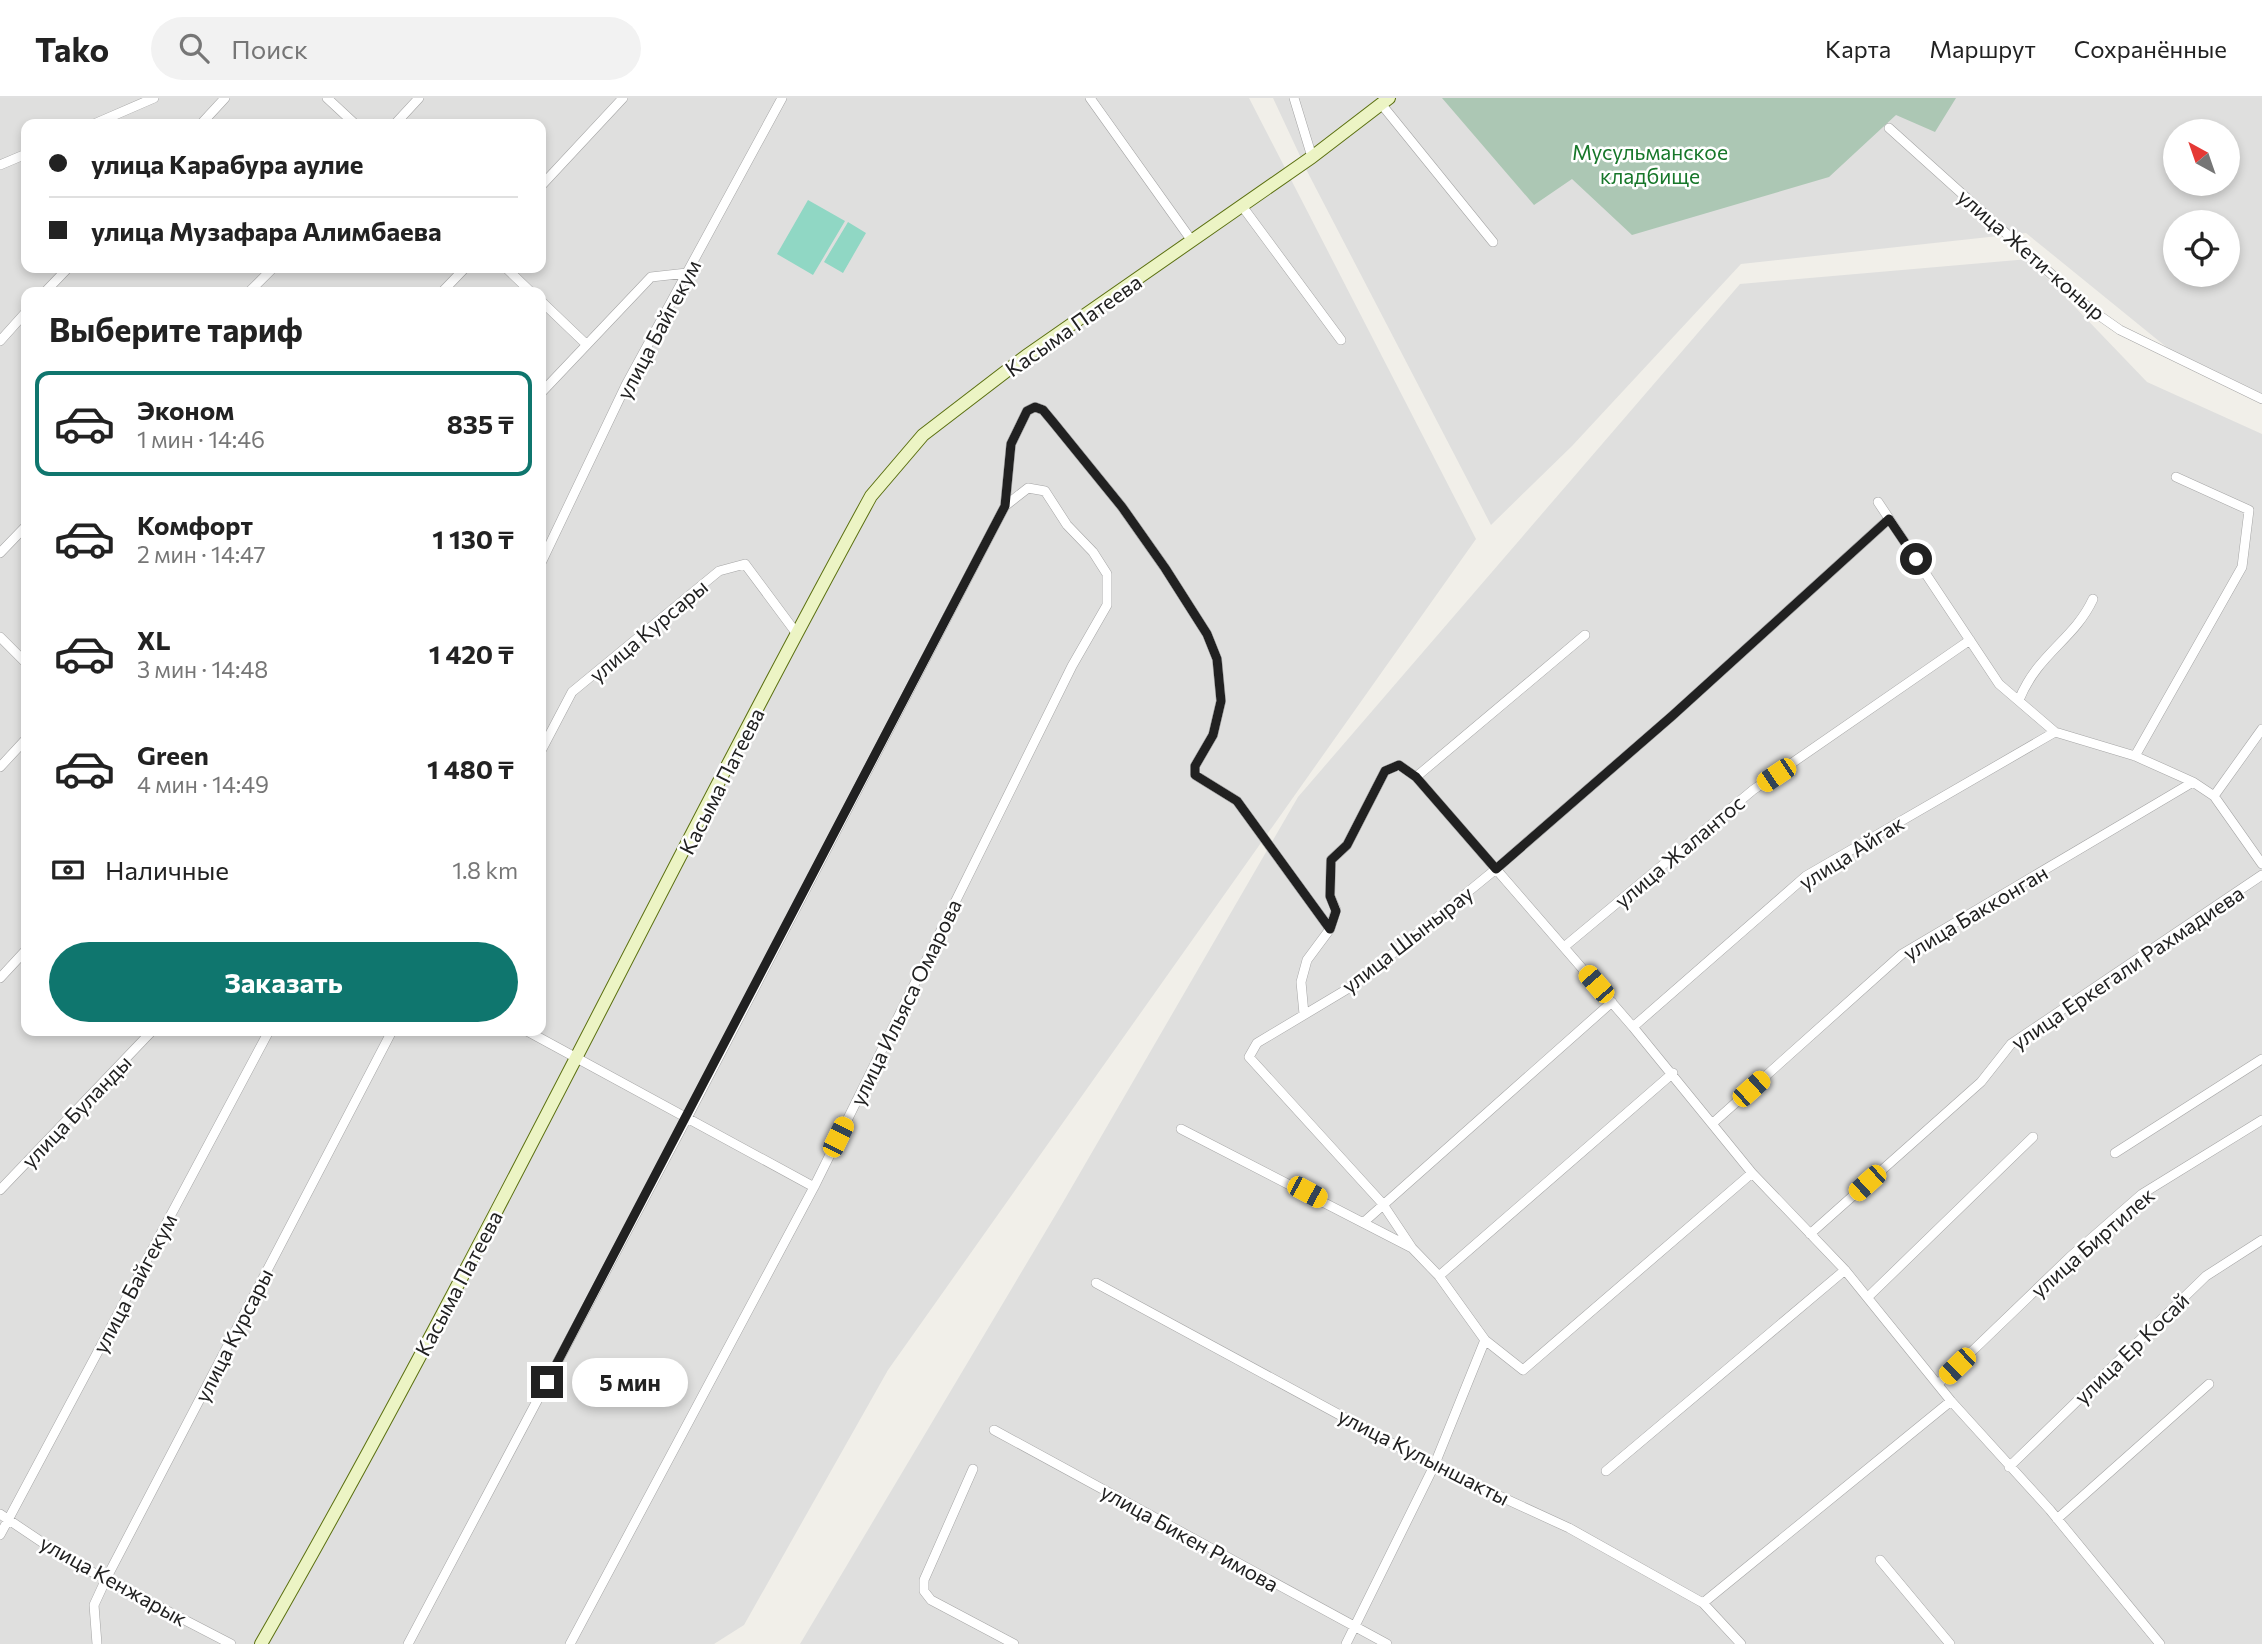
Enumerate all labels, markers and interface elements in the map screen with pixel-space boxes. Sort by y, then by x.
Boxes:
search box [151,17,641,80]
text: Tako [35,28,109,69]
icon: search [175,29,213,67]
text: Поиск [231,33,308,64]
text: Карта [1825,34,1891,63]
text: Маршрут [1929,34,2036,63]
text: Сохранённые [2074,34,2227,63]
north arrow [2163,119,2240,196]
map controls [2163,119,2240,287]
park label: Мусульманское кладбище [1572,139,1728,188]
text: улица Карабура аулие [91,148,364,179]
street label: улица Жети-коныр [1953,183,2111,325]
button: locate [2163,210,2240,287]
text: улица Музафара Алимбаева [91,215,442,246]
street label: улица Байгекум [611,255,705,403]
street label: Касыма Патеева [1000,269,1146,381]
text: Выберите тариф [49,309,303,349]
icon: car [53,392,116,455]
text: Эконом [137,394,234,425]
text: 835 ₸ [447,408,514,439]
text: 1 мин · 14:46 [137,425,265,453]
icon: car [53,507,116,570]
text: Комфорт [137,509,253,540]
text: 1 130 ₸ [432,523,514,554]
text: 2 мин · 14:47 [137,540,266,568]
route start [1900,543,1932,575]
street label: улица Курсары [584,573,712,687]
icon: car [53,622,116,685]
text: XL [137,624,171,655]
text: 1 420 ₸ [429,638,514,669]
text: 3 мин · 14:48 [137,655,268,683]
street label: Касыма Патеева [673,704,769,858]
icon: car [53,737,116,800]
text: Green [137,739,209,770]
text: 1 480 ₸ [427,753,514,784]
car [1753,755,1800,795]
text: 4 мин · 14:49 [137,770,269,798]
street label: улица Жалантос [1609,789,1749,913]
street label: улица Айгак [1794,810,1908,894]
icon: cash [49,851,87,889]
text: Наличные [105,854,229,885]
text: 1.8 km [452,856,518,884]
street label: улица Бакконган [1898,859,2052,965]
street label: улица Шынырау [1336,880,1478,998]
street label: улица Еркегали Рахмадиева [2006,880,2248,1054]
street label: улица Ильяса Омарова [844,895,966,1109]
button: Заказать [49,942,518,1022]
car [1575,961,1618,1007]
street label: улица Буланды [16,1050,136,1172]
car [1729,1067,1774,1111]
car [820,1114,857,1160]
car [1845,1161,1890,1205]
car [1284,1173,1331,1211]
street label: улица Биртилек [2025,1182,2159,1302]
street label: Касыма Патеева [409,1206,507,1360]
street label: улица Байгекум [87,1209,181,1357]
street label: улица Курсары [189,1264,277,1406]
street label: улица Ер Косай [2069,1287,2193,1409]
car [1935,1344,1980,1388]
callout: 5 мин [572,1358,687,1406]
route end [531,1366,563,1398]
text: 5 мин [599,1368,661,1396]
street label: улица Кулыншакты [1334,1402,1514,1510]
street label: улица Бикен Римова [1097,1478,1283,1596]
street label: улица Кенжарык [36,1529,192,1631]

